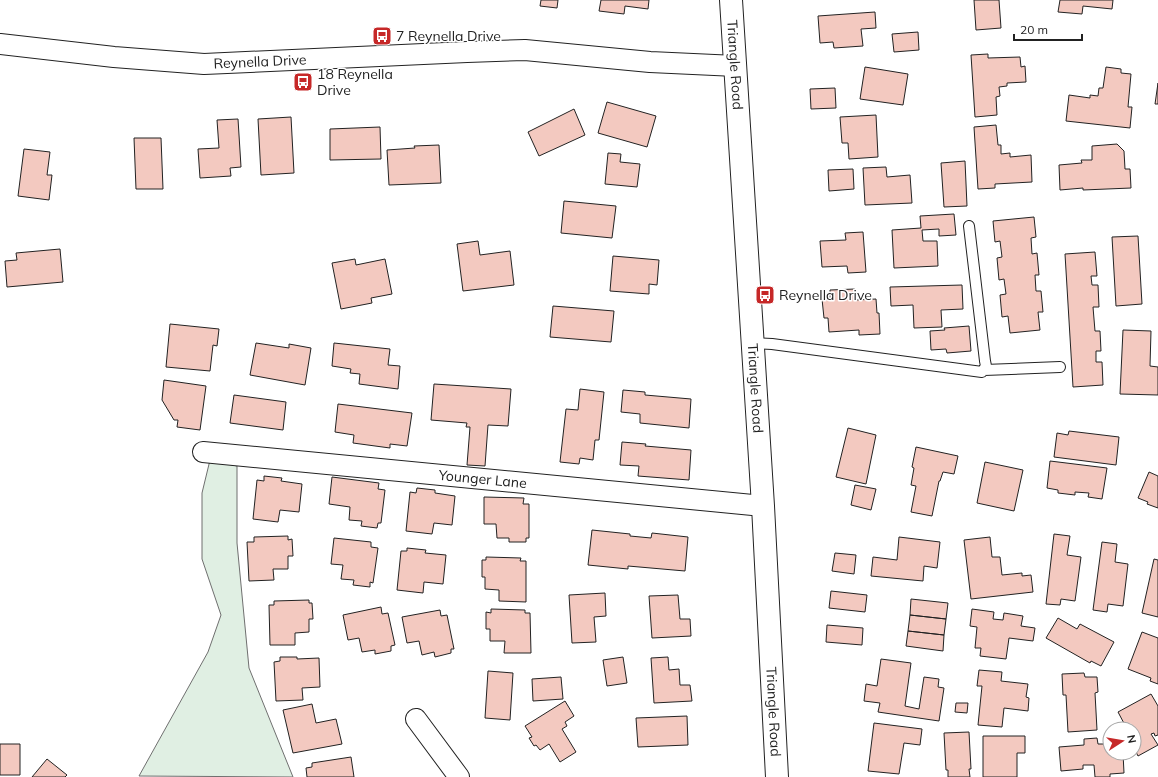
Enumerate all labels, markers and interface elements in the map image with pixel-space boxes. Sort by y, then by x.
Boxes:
scale bar [1014,16,1082,42]
street label: Triangle Road [723,19,747,110]
text: 20 m [1020,22,1048,37]
bus stop icon: 7 Reynella Drive [371,25,393,47]
place label: 7 Reynella Drive [396,27,501,45]
street label: Reynella Drive [213,50,307,73]
place label: 18 Reynella Drive [317,65,393,99]
bus stop icon: 18 Reynella Drive [292,71,314,93]
bus stop icon: Reynella Drive [754,284,776,306]
place label: Reynella Drive [779,286,872,304]
street label: Triangle Road [744,343,767,434]
street label: Younger Lane [437,466,528,492]
street label: Triangle Road [762,666,785,757]
north arrow [1102,721,1142,761]
text: N [1124,733,1139,744]

